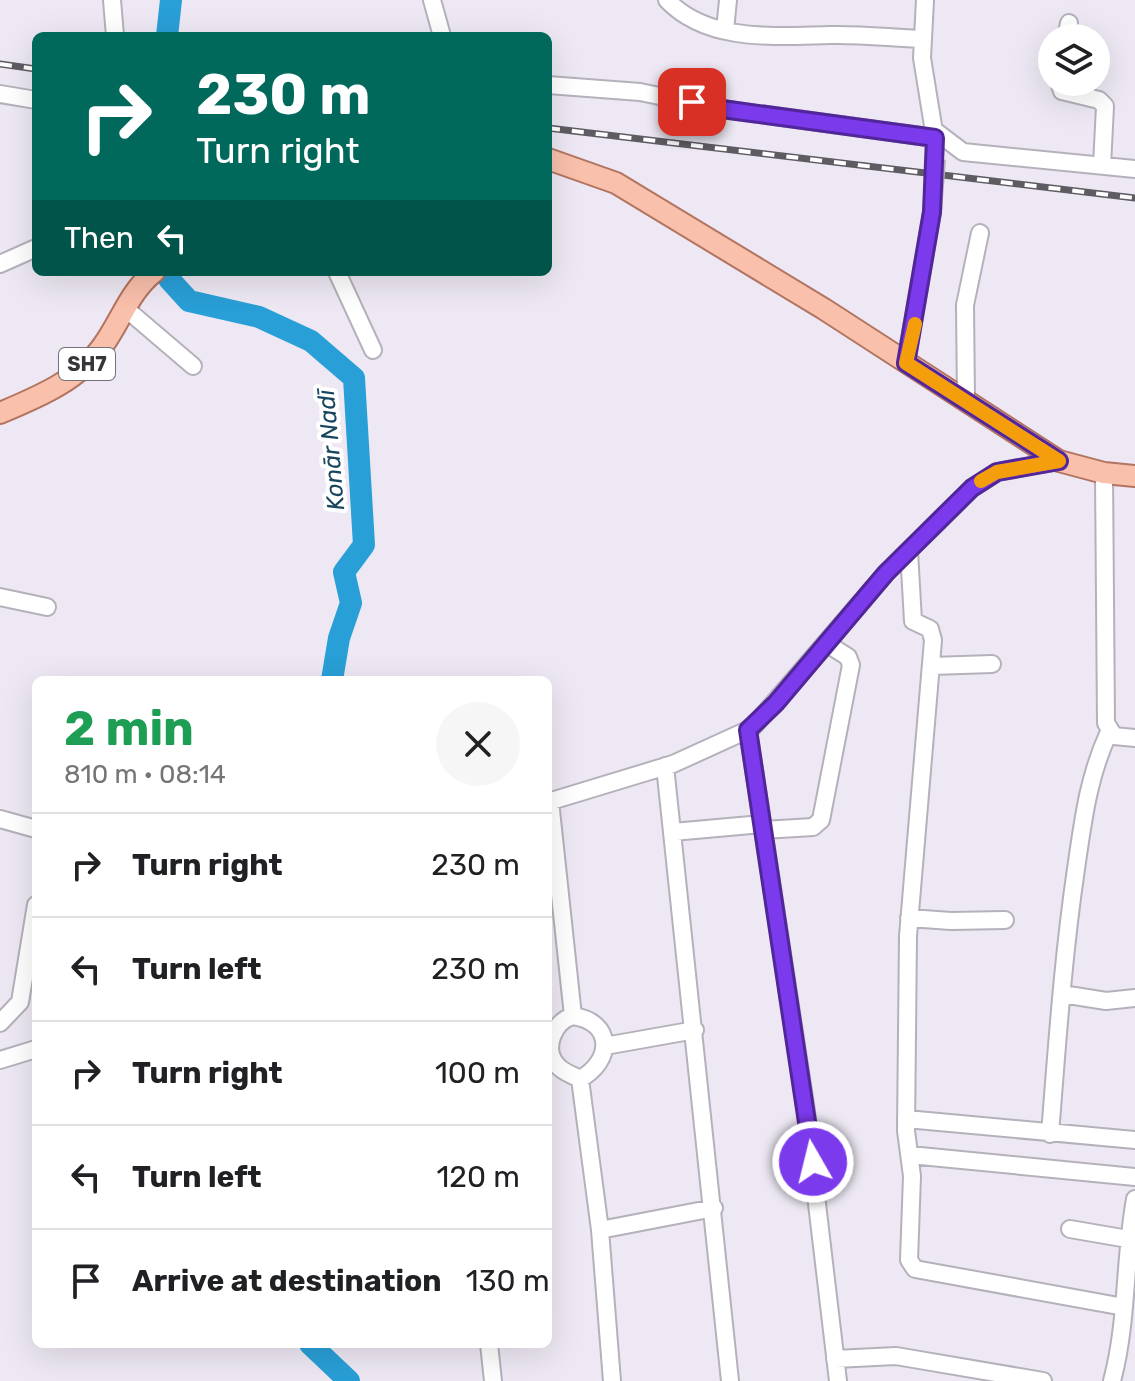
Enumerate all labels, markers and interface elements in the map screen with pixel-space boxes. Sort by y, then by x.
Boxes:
map controls [1038,24,1110,96]
button: layers [1038,24,1110,96]
text: 230 m [196,62,371,128]
icon: right [64,64,168,168]
pin [658,68,726,136]
icon: arrive [670,80,714,124]
text: Turn right [196,129,360,172]
icon: left [150,216,194,260]
text: Then [64,220,134,256]
road number: SH7 [59,348,115,380]
water label: Konār Nadī [311,385,350,512]
text: 2 min [64,700,194,757]
button: close [436,702,520,786]
text: 810 m · 08:14 [64,759,226,790]
icon: right [64,843,108,887]
text: Turn right [132,847,283,883]
text: 230 m [431,847,520,883]
icon: left [64,947,108,991]
text: Turn left [132,951,262,987]
text: 230 m [431,951,520,987]
icon: right [64,1051,108,1095]
text: Turn right [132,1055,283,1091]
text: 100 m [435,1055,520,1091]
position arrow [771,1120,855,1204]
icon: left [64,1155,108,1199]
text: Turn left [132,1159,262,1195]
text: 120 m [436,1159,520,1195]
icon: arrive [64,1259,108,1303]
text: Arrive at destination [132,1263,442,1299]
text: 130 m [466,1263,550,1299]

